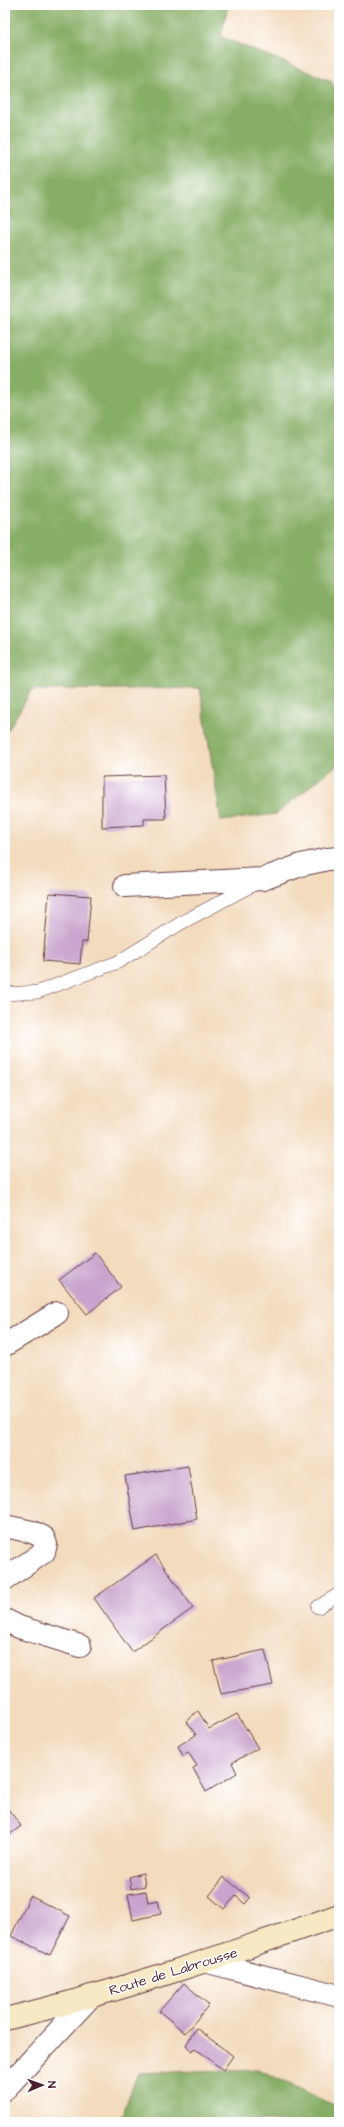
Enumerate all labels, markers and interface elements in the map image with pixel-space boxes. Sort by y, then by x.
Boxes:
street label: Route de Labrousse [107,1943,240,2001]
north arrow [22,2065,62,2105]
text: N [44,2081,59,2088]

